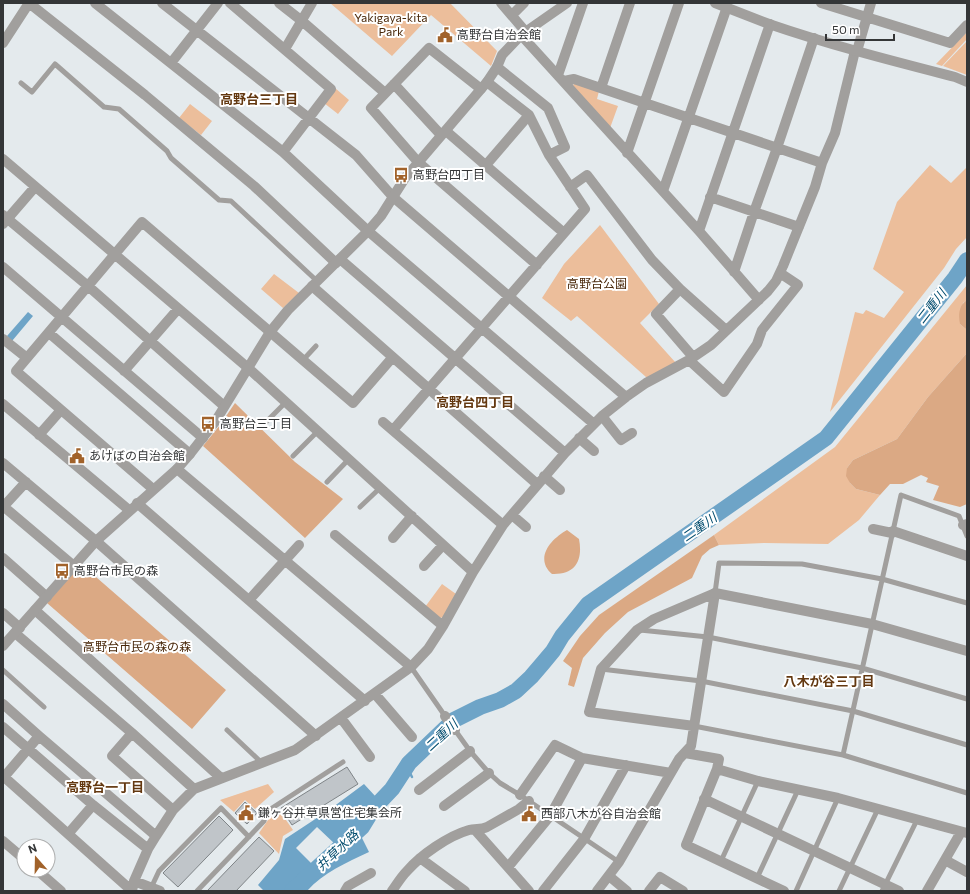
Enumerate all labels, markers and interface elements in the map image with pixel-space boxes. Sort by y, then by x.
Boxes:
park label: Yakigaya-kita Park [354,10,428,38]
scale bar [826,16,894,42]
text: 50 m [832,22,860,36]
public building icon: 高野台自治会館 [436,26,454,44]
place label: 高野台自治会館 [457,27,541,41]
district label: 高野台三丁目 [220,91,298,107]
bus stop icon: 高野台四丁目 [392,166,410,184]
place label: 高野台四丁目 [413,167,485,181]
park label: 高野台公園 [567,276,627,290]
water label: 二重川 [913,284,951,326]
district label: 高野台四丁目 [436,394,514,410]
bus stop icon: 高野台三丁目 [199,415,217,433]
place label: 高野台三丁目 [220,416,292,430]
public building icon: あけぼの自治会館 [68,447,86,465]
place label: あけぼの自治会館 [89,448,185,462]
water label: 二重川 [678,508,721,545]
bus stop icon: 高野台市民の森 [53,562,71,580]
place label: 高野台市民の森 [74,563,158,577]
park label: 高野台市民の森の森 [83,639,191,653]
district label: 八木が谷三丁目 [783,673,875,689]
water label: 二重川 [421,714,462,754]
district label: 高野台一丁目 [66,779,144,795]
public building icon: 鎌ヶ谷井草県営住宅集会所 [237,804,255,822]
place label: 鎌ヶ谷井草県営住宅集会所 [258,805,402,819]
public building icon: 西部八木が谷自治会館 [520,805,538,823]
place label: 西部八木が谷自治会館 [541,806,661,820]
water label: 井草水路 [313,826,362,874]
north arrow [16,838,56,878]
text: N [26,841,39,856]

